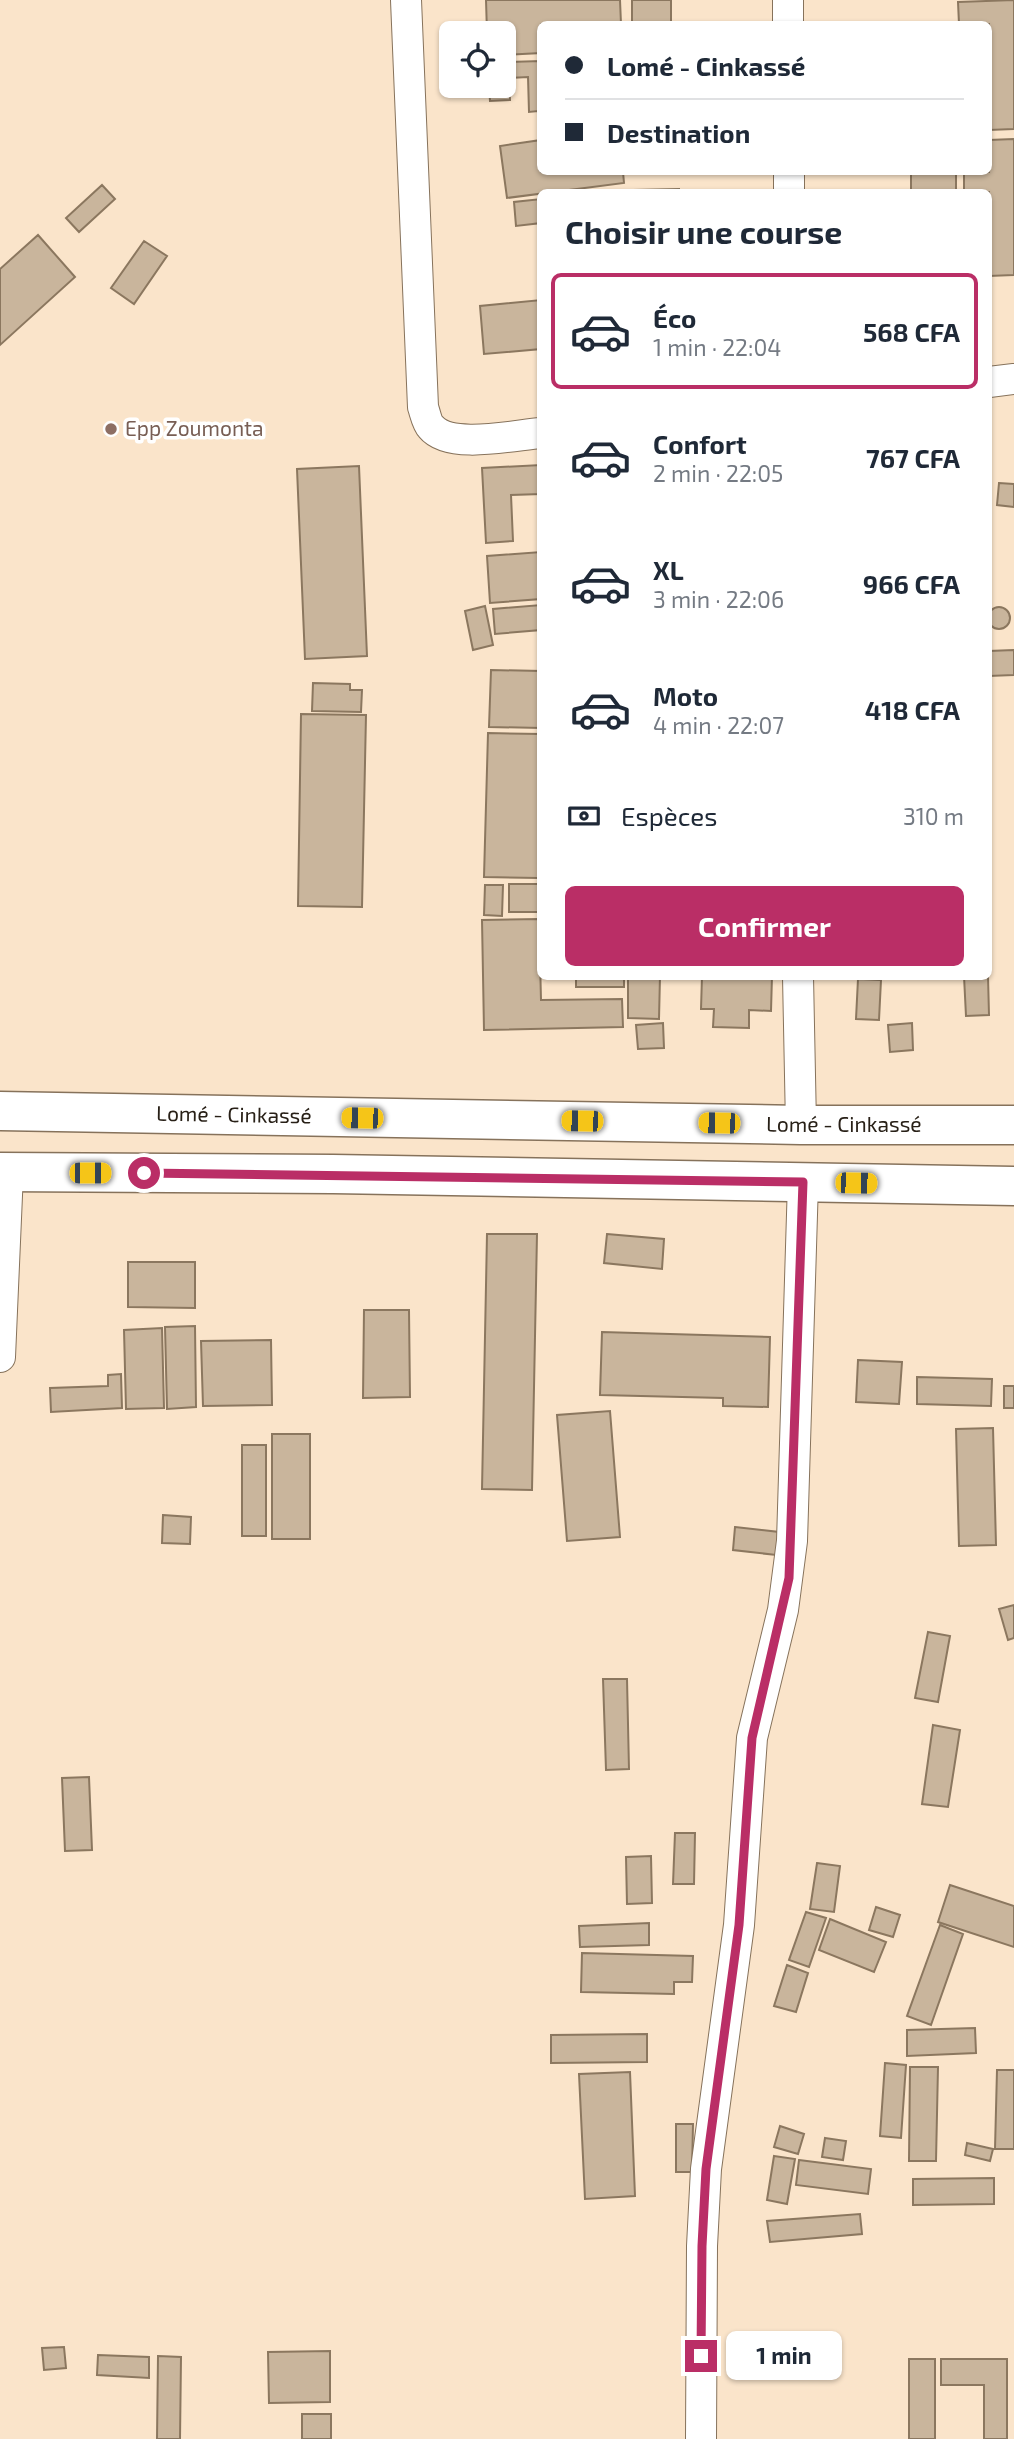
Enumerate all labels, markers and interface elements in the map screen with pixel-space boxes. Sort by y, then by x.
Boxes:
map controls [439,21,516,98]
button: locate [439,21,516,98]
text: Lomé - Cinkassé [607,50,806,81]
text: Destination [607,117,750,148]
text: Choisir une course [565,212,842,250]
icon: car [569,300,632,363]
text: Éco [653,302,696,333]
text: 568 CFA [863,316,960,347]
text: 1 min · 22:04 [653,333,781,361]
place label: Epp Zoumonta [125,415,264,440]
marker: Epp Zoumonta [103,421,119,437]
icon: car [569,426,632,489]
text: Confort [653,428,747,459]
text: 767 CFA [866,442,960,473]
text: 2 min · 22:05 [653,459,783,487]
icon: car [569,552,632,615]
text: XL [653,554,684,585]
text: 966 CFA [863,568,960,599]
text: 3 min · 22:06 [653,585,784,613]
icon: car [569,678,632,741]
text: Moto [653,680,718,711]
text: 418 CFA [865,694,960,725]
text: 4 min · 22:07 [653,711,784,739]
icon: cash [565,797,603,835]
text: Espèces [621,800,718,831]
text: 310 m [903,802,964,830]
button: Confirmer [565,886,964,966]
street label: Lomé - Cinkassé [156,1100,312,1127]
car [341,1107,384,1129]
car [561,1110,604,1132]
street label: Lomé - Cinkassé [766,1110,922,1136]
car [698,1112,741,1134]
route start [128,1157,160,1189]
car [70,1163,112,1184]
car [835,1172,878,1194]
callout: 1 min [726,2332,841,2380]
route end [685,2340,717,2372]
text: 1 min [756,2341,812,2369]

